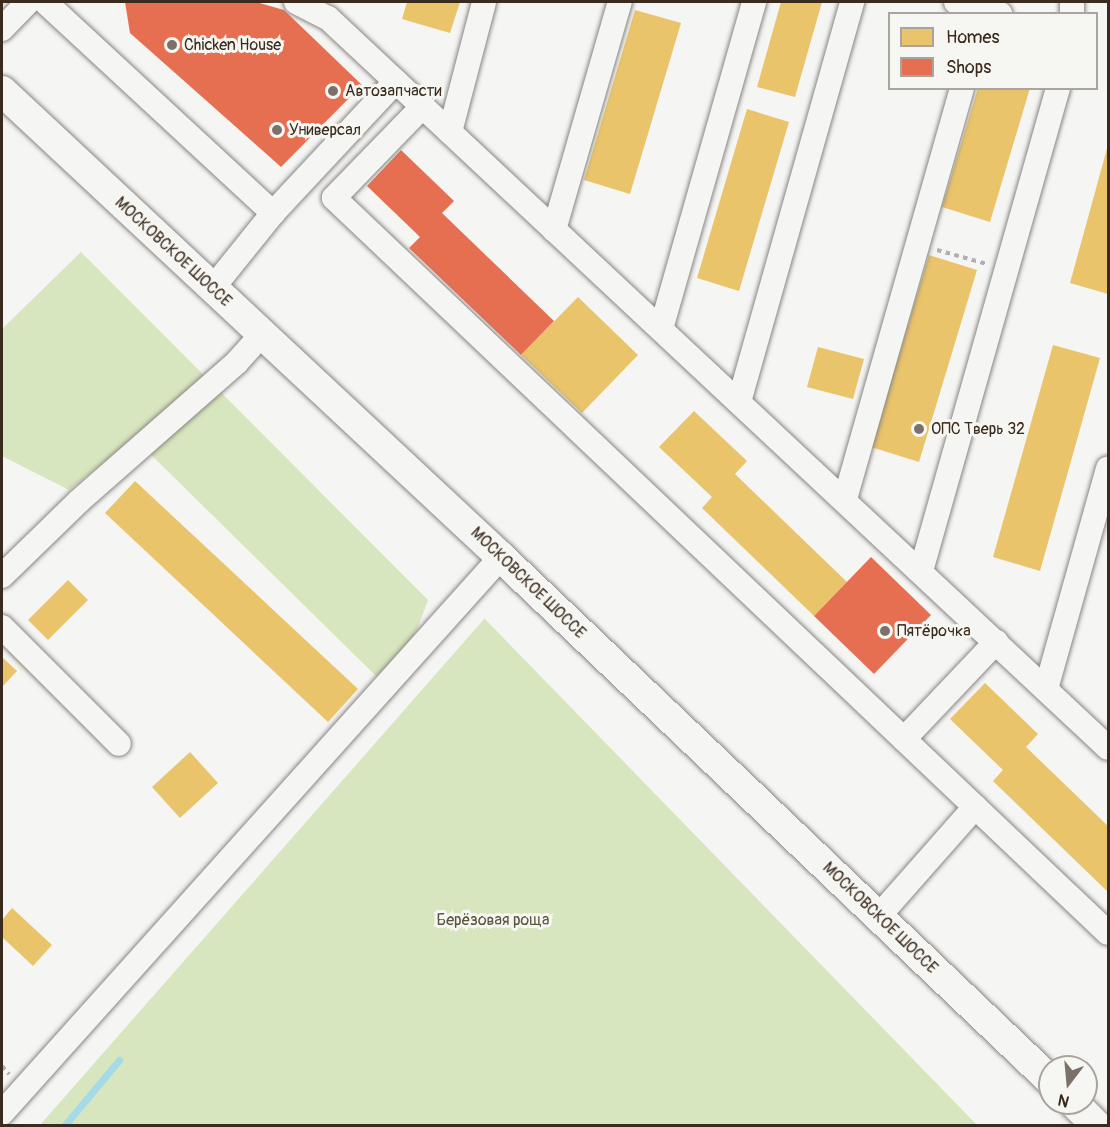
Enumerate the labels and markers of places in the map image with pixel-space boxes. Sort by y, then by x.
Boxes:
place label: Chicken House [184,35,281,55]
marker: Chicken House [165,38,179,52]
place label: Автозапчасти [345,81,442,101]
marker: Автозапчасти [326,84,340,98]
place label: Универсал [289,120,361,140]
marker: Универсал [270,123,284,137]
place label: ОПС Тверь 32 [931,419,1025,439]
marker: ОПС Тверь 32 [912,422,926,436]
place label: Пятёрочка [897,621,971,641]
marker: Пятёрочка [878,624,892,638]

